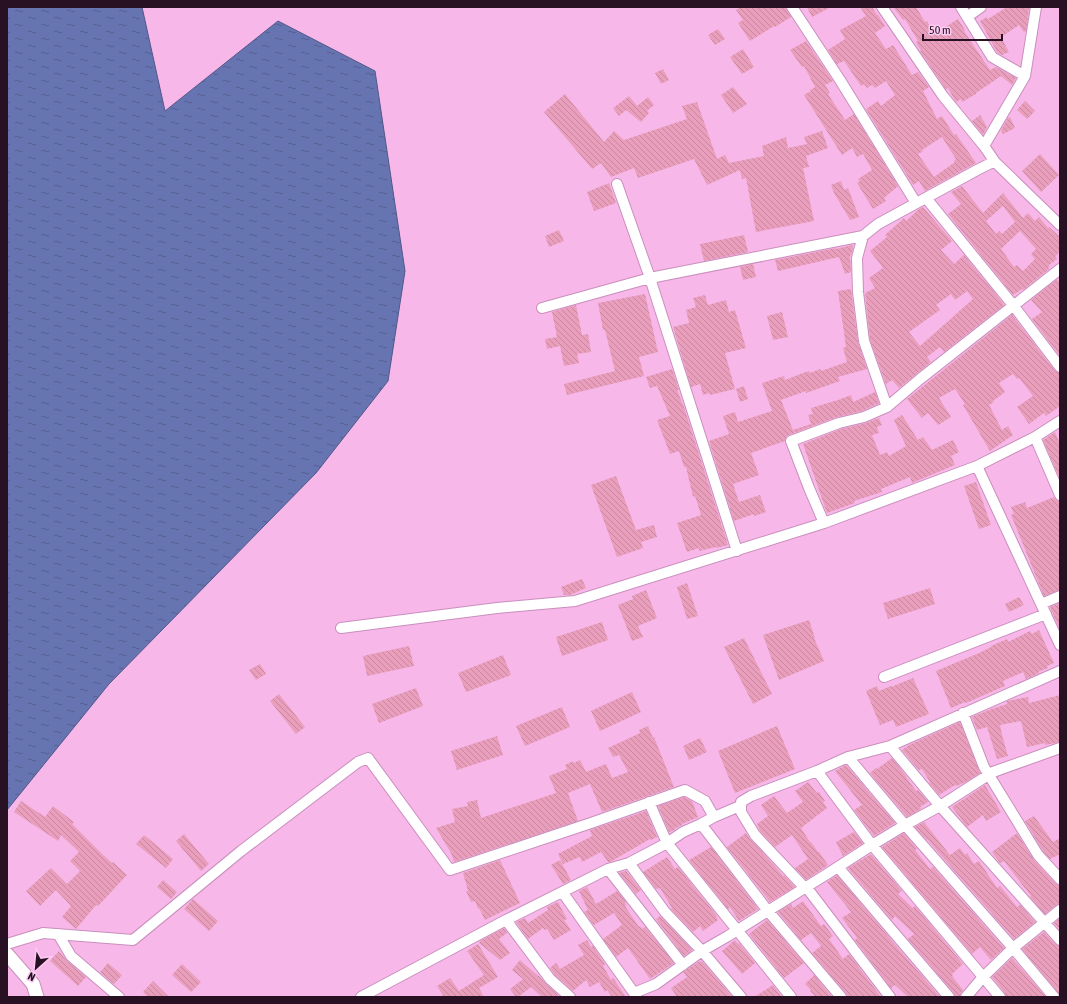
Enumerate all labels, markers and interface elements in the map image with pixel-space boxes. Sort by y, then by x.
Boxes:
scale bar [923,16,1002,42]
text: 50 m [929,23,951,37]
north arrow [16,948,56,988]
text: N [26,970,37,984]

